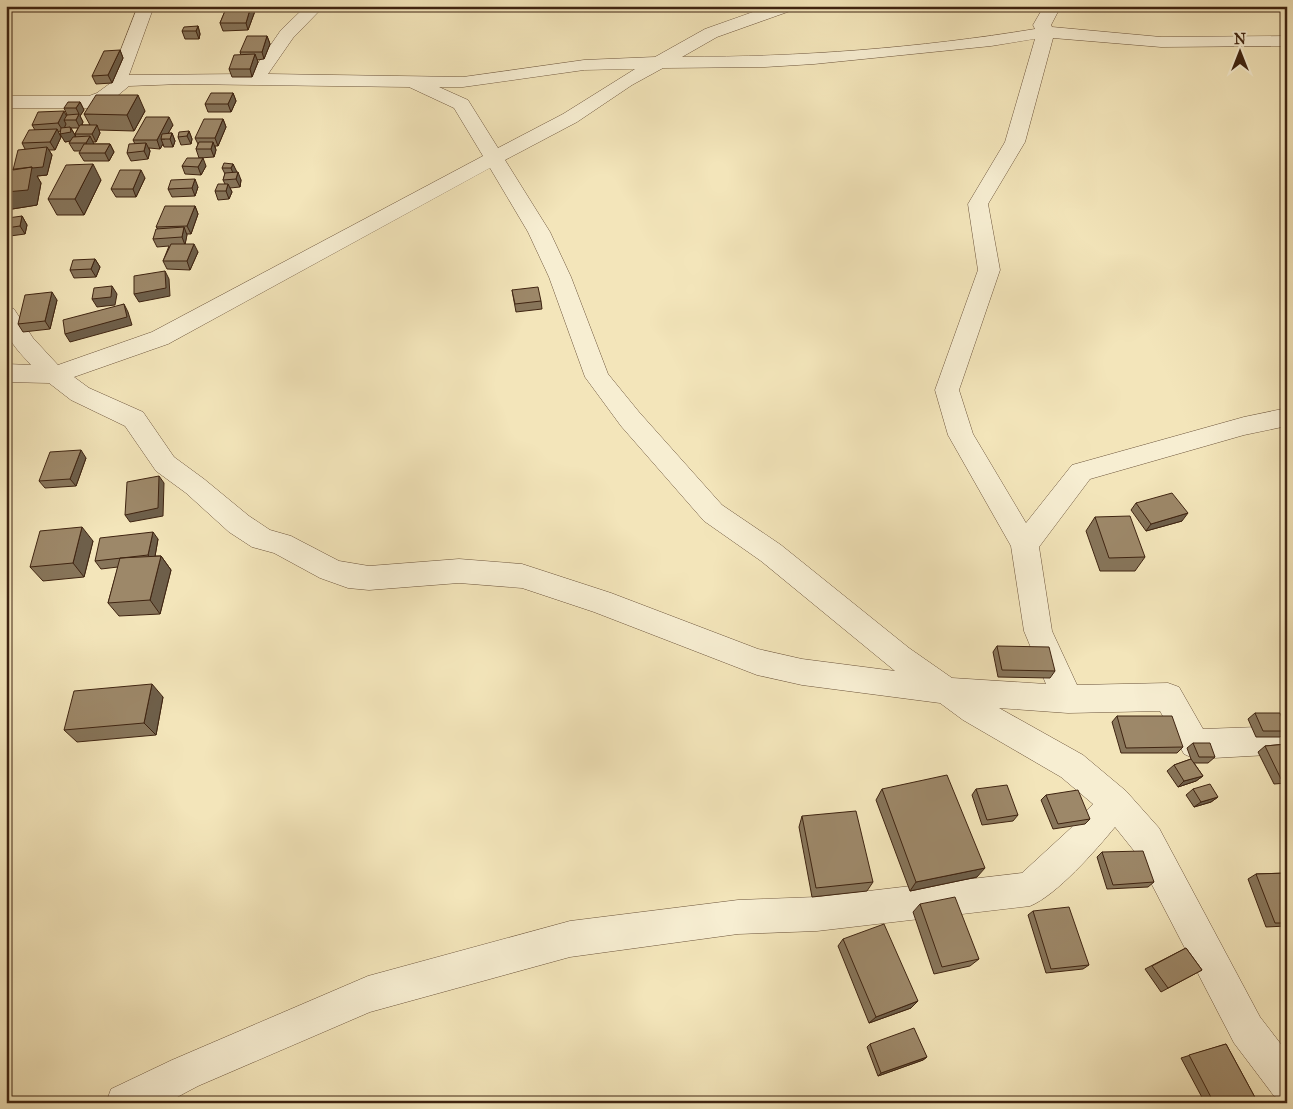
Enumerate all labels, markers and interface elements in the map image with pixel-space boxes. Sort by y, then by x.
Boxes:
north arrow [1216,28,1266,78]
text: N [1234,31,1246,48]

